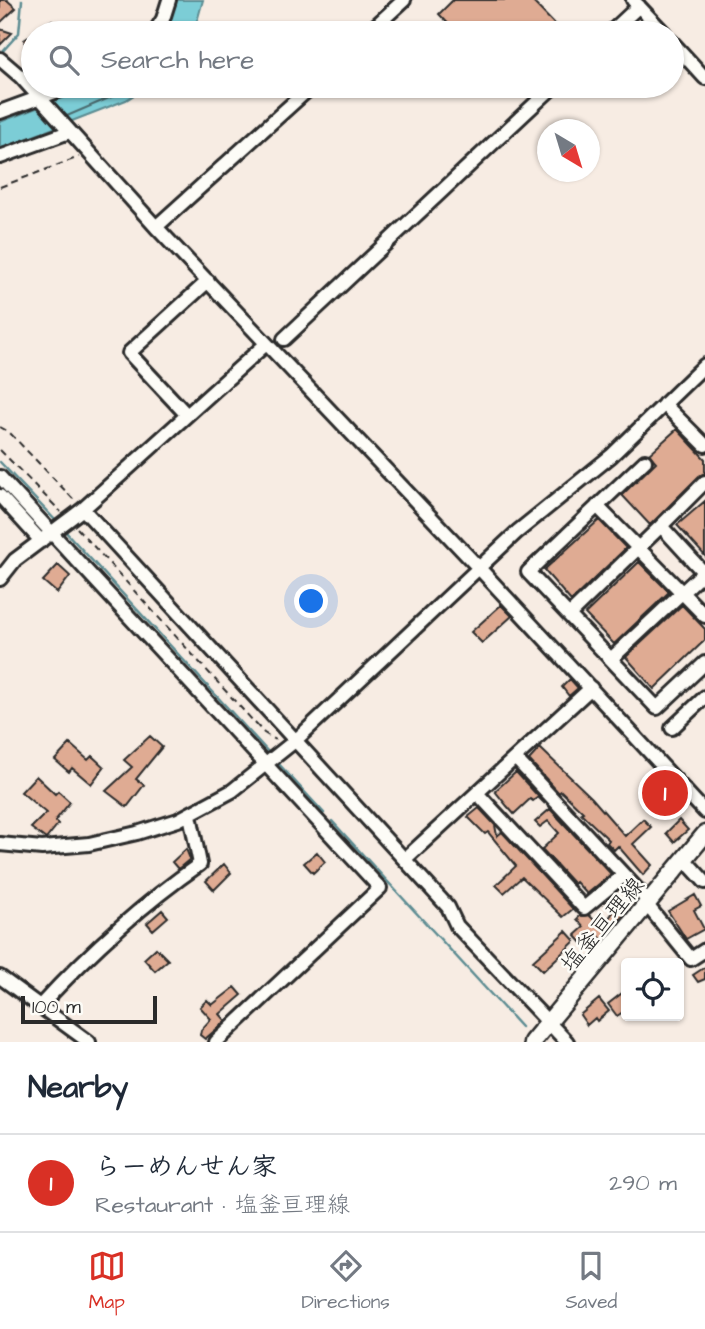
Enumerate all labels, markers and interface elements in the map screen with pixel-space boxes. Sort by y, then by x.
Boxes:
search box [21,21,684,98]
icon: search [45,41,83,79]
text: Search here [101,42,254,78]
north arrow [537,119,600,182]
your location [294,584,328,618]
pin: 1 [642,767,688,819]
street label: 塩釜亘理線 [554,870,652,979]
map controls [621,958,684,1021]
button: locate [621,958,684,1021]
scale bar [21,993,158,1025]
text: 100 m [32,994,81,1021]
text: Nearby [28,1067,128,1109]
text: らーめんせん家 [95,1149,277,1185]
text: 1 [50,1167,52,1199]
text: 290 m [609,1167,677,1199]
text: Restaurant · 塩釜亘理線 [95,1189,350,1221]
tab: Map [88,1247,126,1316]
tab: Directions [301,1247,390,1316]
tab: Saved [565,1247,617,1316]

